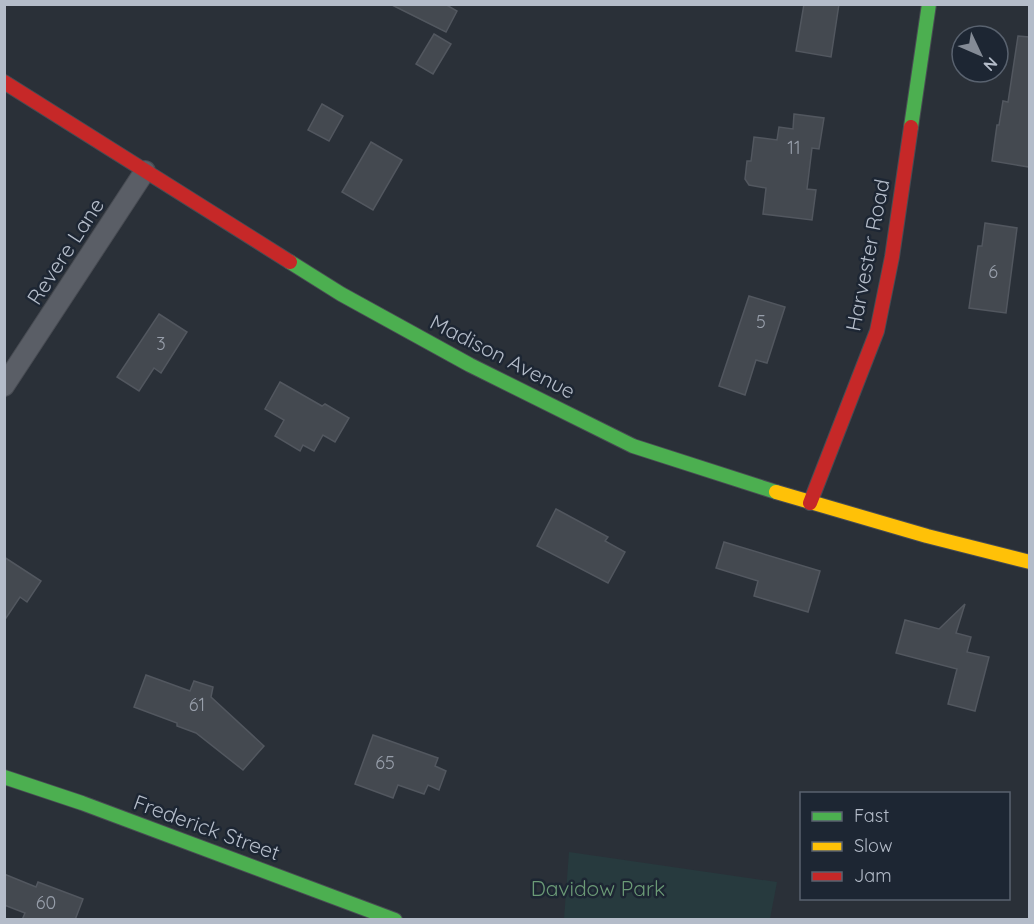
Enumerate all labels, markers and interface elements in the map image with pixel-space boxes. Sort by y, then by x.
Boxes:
north arrow [950,24,1010,84]
text: N [980,53,1002,76]
house number: 11 [787,136,801,159]
street label: Harvester Road [839,177,895,333]
street label: Revere Lane [21,193,109,309]
house number: 6 [988,260,998,283]
street label: Madison Avenue [426,308,580,404]
house number: 5 [756,310,766,333]
house number: 3 [156,332,166,355]
house number: 61 [189,693,205,716]
house number: 65 [375,751,395,774]
street label: Frederick Street [130,789,284,865]
legend [800,792,1010,900]
text: Fast [854,804,889,827]
text: Slow [854,834,892,857]
text: Jam [854,864,892,887]
park label: Davidow Park [531,875,665,901]
house number: 60 [36,891,56,914]

